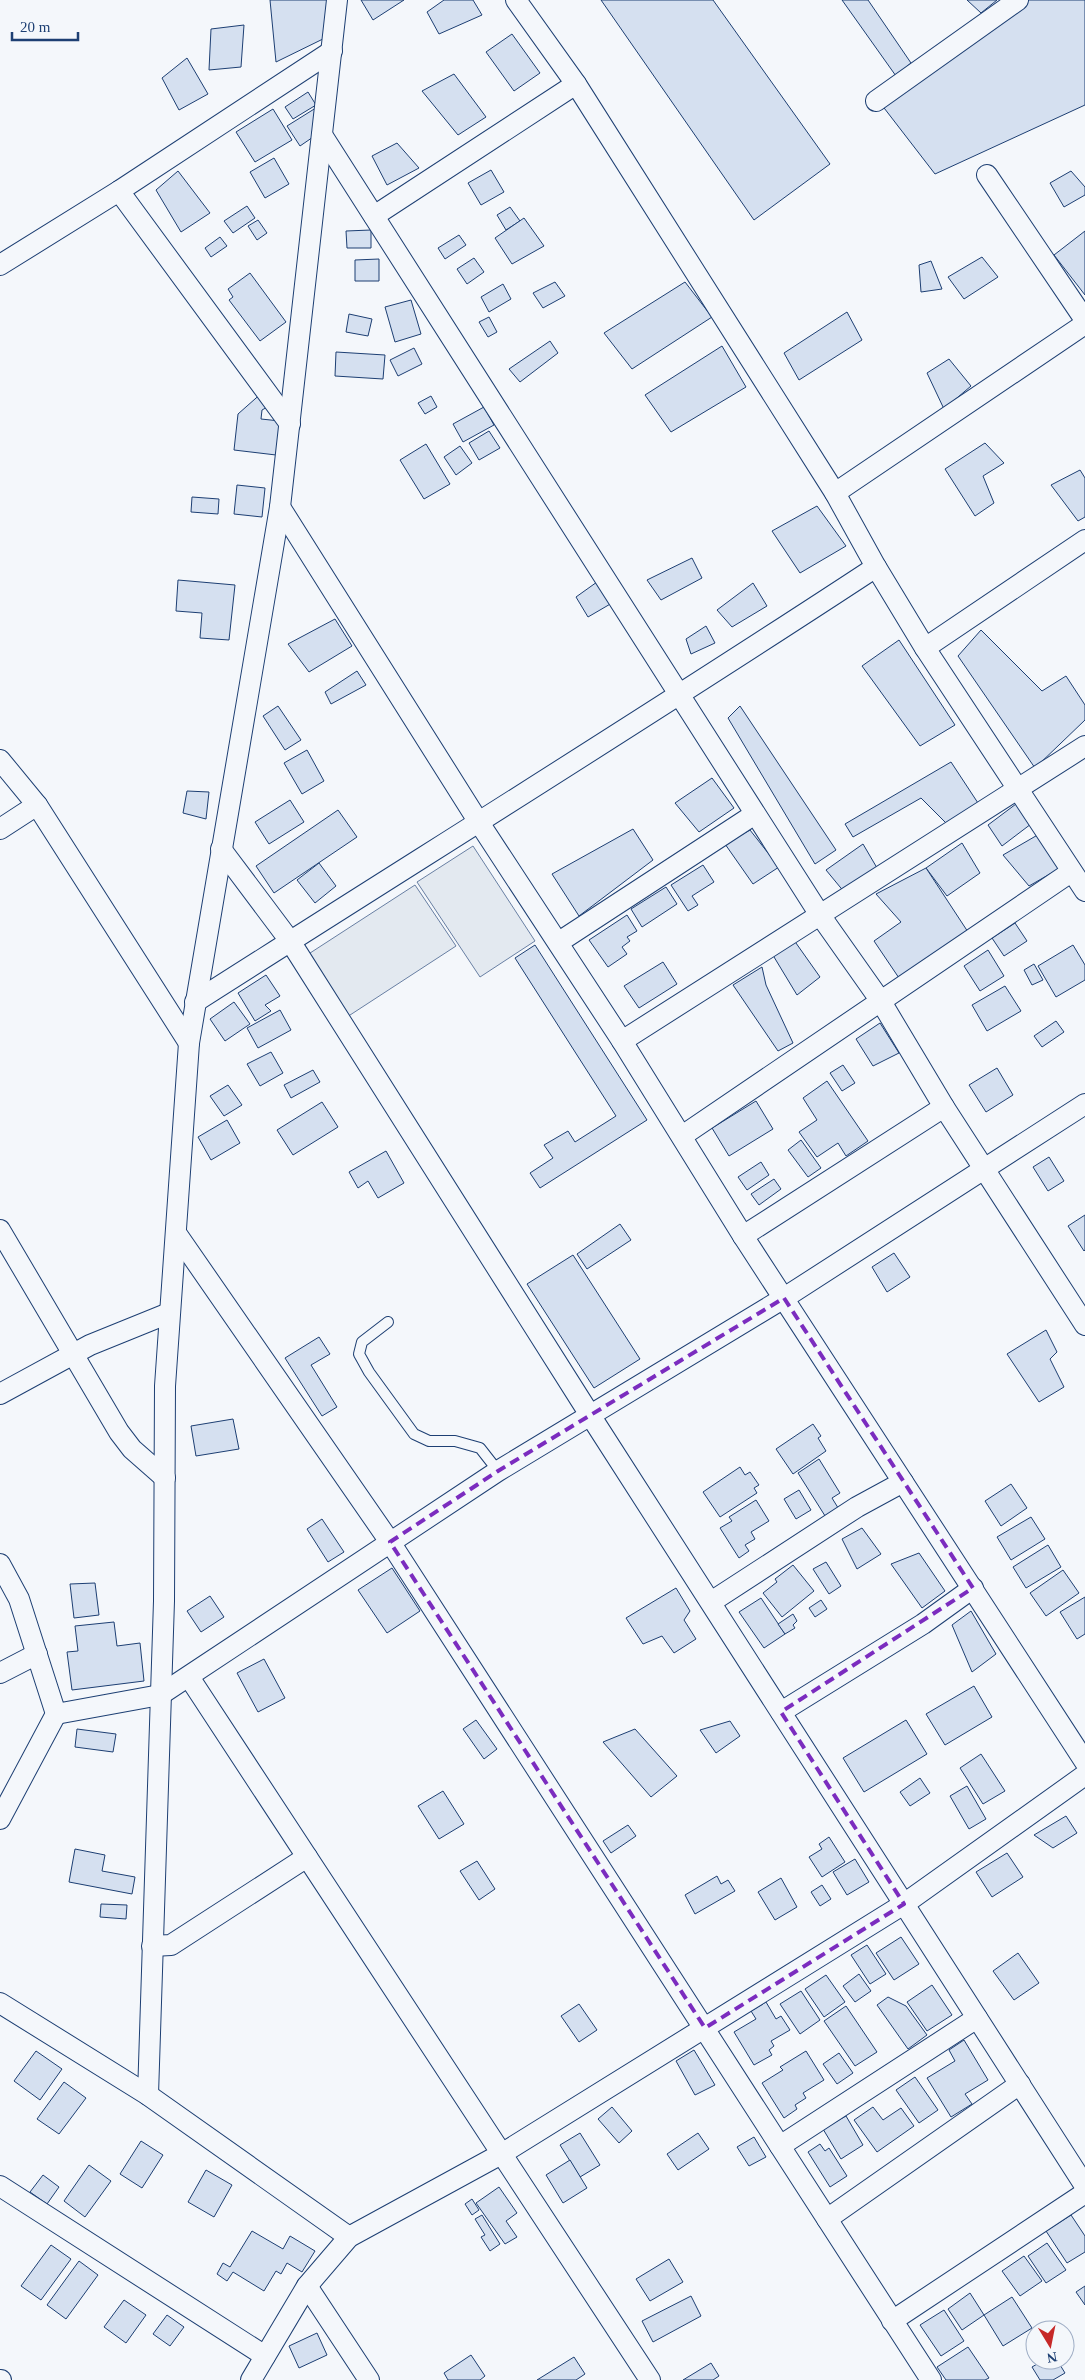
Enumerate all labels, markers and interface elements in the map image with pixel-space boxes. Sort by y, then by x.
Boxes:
scale bar [12,10,79,42]
text: 20 m [20,19,51,35]
north arrow [1025,2320,1075,2370]
text: N [1046,2349,1058,2366]

